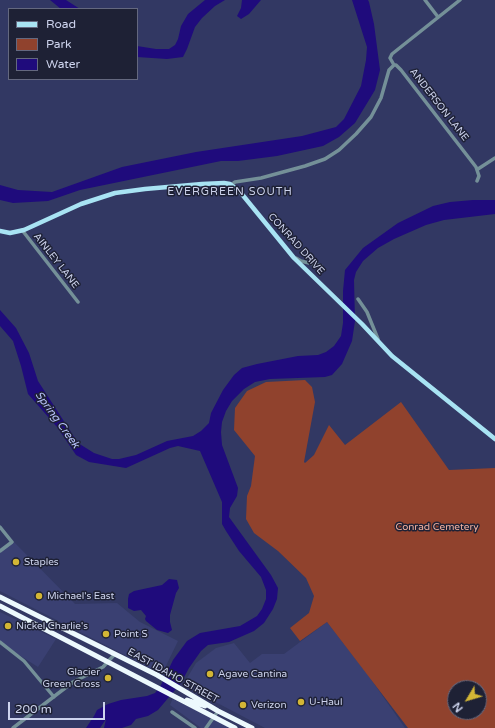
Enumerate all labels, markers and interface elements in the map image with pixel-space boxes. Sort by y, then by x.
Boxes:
legend [8,8,138,80]
text: Road [46,17,76,31]
text: Park [46,37,72,51]
text: Water [46,57,80,71]
street label: ANDERSON LANE [407,66,471,144]
district label: EVERGREEN SOUTH [167,185,293,199]
street label: CONRAD DRIVE [265,211,327,277]
street label: AINLEY LANE [31,231,81,291]
water label: Spring Creek [32,389,82,451]
park label: Conrad Cemetery [395,521,479,533]
place label: Staples [24,556,59,568]
marker: Staples [11,557,21,567]
place label: Michael's East [47,590,114,602]
marker: Michael's East [34,591,44,601]
place label: Nickel Charlie's [16,620,88,632]
marker: Nickel Charlie's [3,621,13,631]
place label: Point S [114,628,148,640]
marker: Point S [101,629,111,639]
street label: EAST IDAHO STREET [125,646,221,706]
place label: Glacier Green Cross [43,666,100,690]
place label: Agave Cantina [218,668,287,680]
marker: Agave Cantina [205,669,215,679]
marker: Glacier Green Cross [103,673,113,683]
north arrow [447,680,487,720]
scale bar [10,694,107,720]
place label: U-Haul [309,696,342,708]
marker: U-Haul [296,697,306,707]
place label: Verizon [251,699,287,711]
marker: Verizon [238,700,248,710]
text: N [450,700,466,715]
text: 200 m [15,702,52,716]

